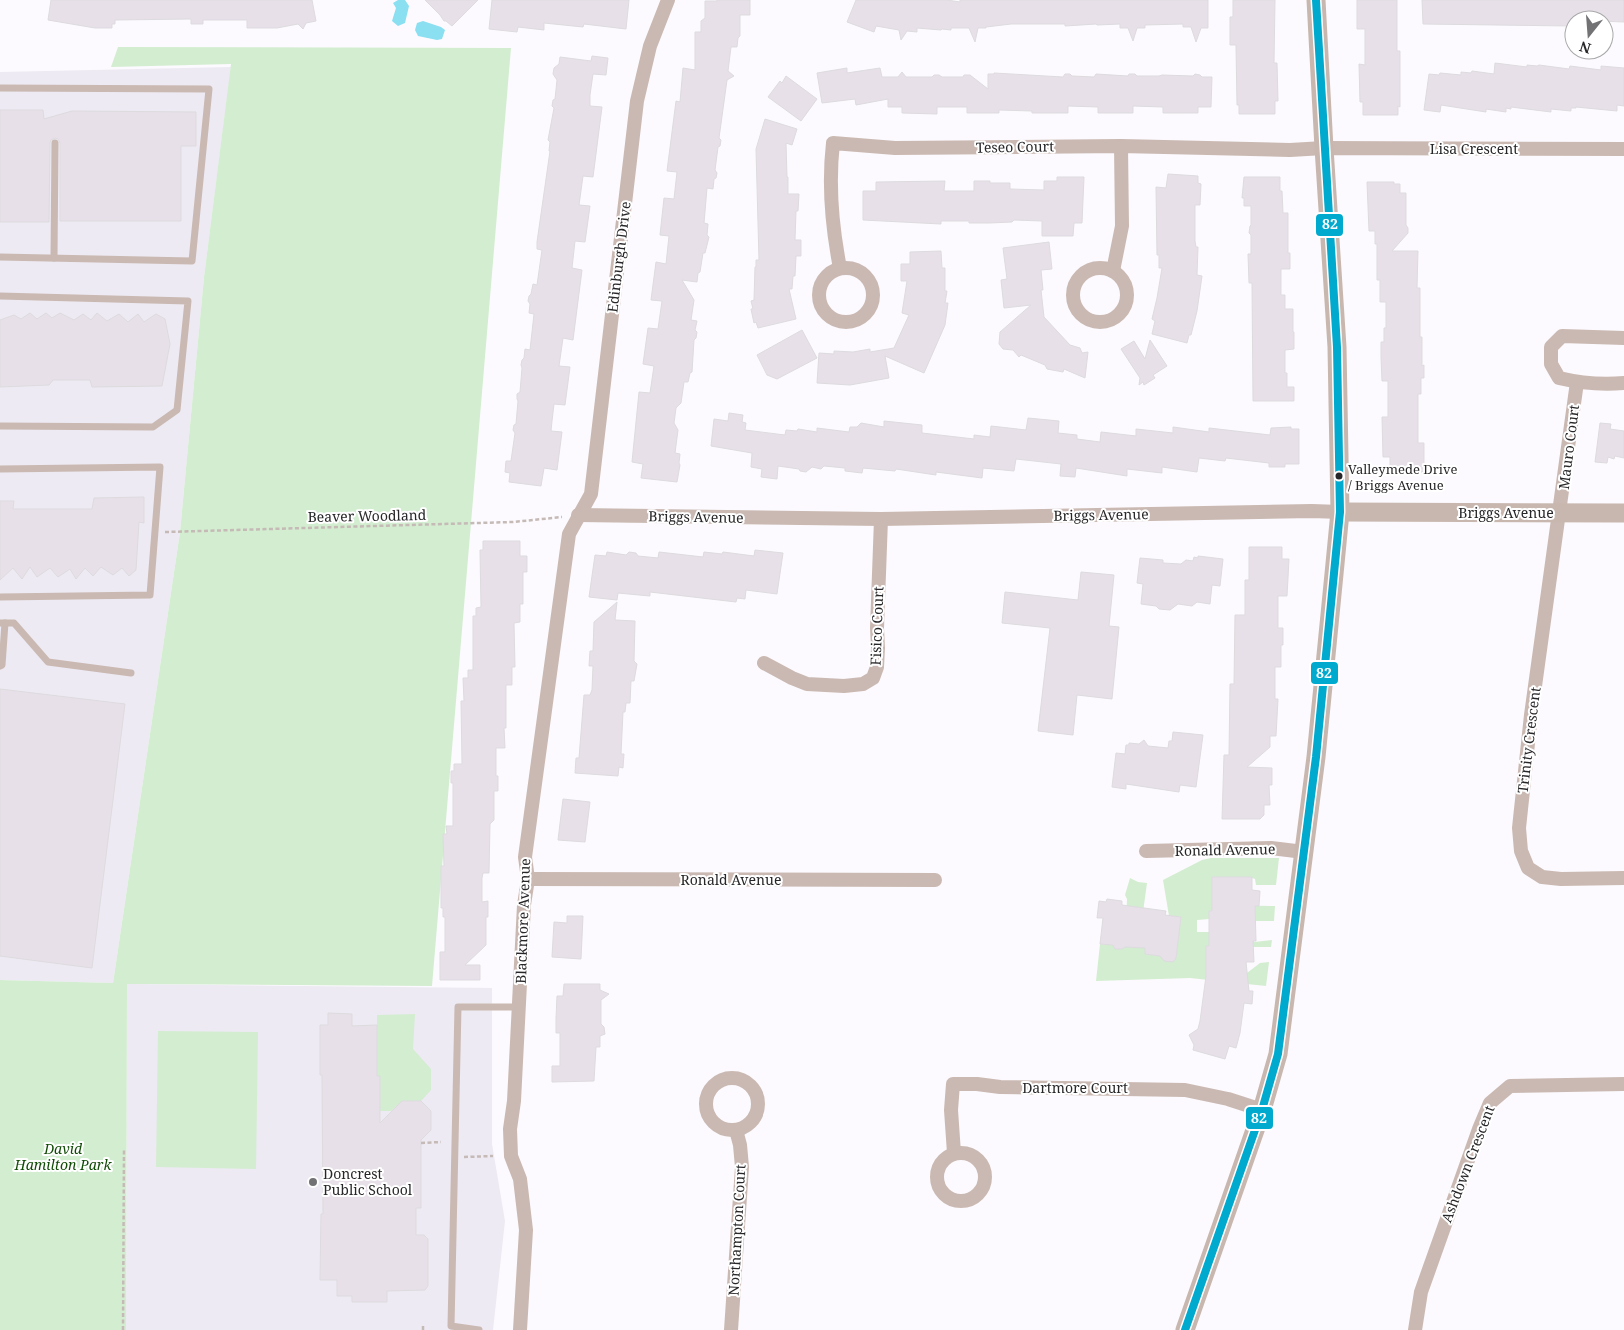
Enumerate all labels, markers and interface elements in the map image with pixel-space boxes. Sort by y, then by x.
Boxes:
north arrow [1564,10,1614,60]
text: N [1577,37,1593,59]
street label: Teseo Court [976,136,1054,157]
street label: Lisa Crescent [1430,139,1518,158]
street label: Edinburgh Drive [602,200,635,314]
line badge: 82 [1315,213,1344,237]
text: 82 [1322,214,1338,233]
street label: Mauro Court [1554,403,1583,490]
place label: Valleymede Drive / Briggs Avenue [1348,460,1457,494]
marker: Valleymede Drive / Briggs Avenue [1334,471,1344,481]
street label: Briggs Avenue [1458,503,1554,522]
street label: Briggs Avenue [1053,504,1149,525]
street label: Beaver Woodland [307,505,427,526]
street label: Briggs Avenue [648,506,744,527]
street label: Fisico Court [866,586,887,666]
line badge: 82 [1310,661,1339,685]
text: 82 [1316,663,1332,682]
street label: Trinity Crescent [1513,686,1544,794]
street label: Ronald Avenue [1174,839,1276,860]
street label: Blackmore Avenue [511,858,534,984]
street label: Ronald Avenue [681,870,781,889]
street label: Dartmore Court [1022,1078,1128,1097]
street label: Ashdown Crescent [1436,1103,1499,1225]
line badge: 82 [1245,1106,1274,1130]
text: 82 [1251,1108,1267,1127]
park label: David Hamilton Park [14,1139,112,1174]
place label: Doncrest Public School [323,1164,413,1199]
street label: Northampton Court [724,1164,749,1296]
marker: Doncrest Public School [307,1176,319,1188]

